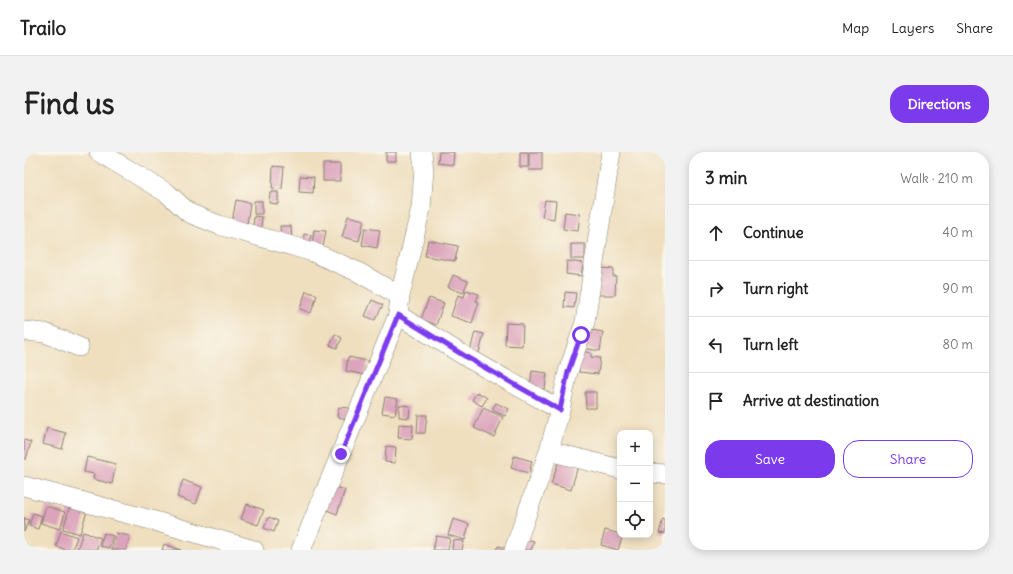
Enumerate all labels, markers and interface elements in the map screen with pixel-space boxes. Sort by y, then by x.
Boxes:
text: Trailo [20,16,66,40]
text: Map [842,19,869,37]
text: Layers [891,19,934,37]
text: Share [956,19,993,37]
button: Directions [890,85,989,123]
text: Find us [24,86,115,122]
text: 3 min [705,167,747,189]
text: Walk · 210 m [900,170,973,187]
icon: ahead [705,222,727,244]
text: Continue [743,223,804,242]
text: 40 m [942,224,973,241]
icon: right [705,278,727,300]
text: Turn right [743,279,808,298]
text: 90 m [942,280,973,297]
route start [572,326,590,344]
icon: left [705,334,727,356]
text: Turn left [743,335,798,354]
text: 80 m [942,336,973,353]
icon: arrive [705,390,727,412]
text: Arrive at destination [743,391,879,410]
map controls [617,430,653,538]
button: + [617,430,653,466]
button: Save [705,440,835,478]
button: Share [843,440,973,478]
route end [332,445,350,463]
button: − [617,466,653,502]
button: locate [617,502,653,538]

